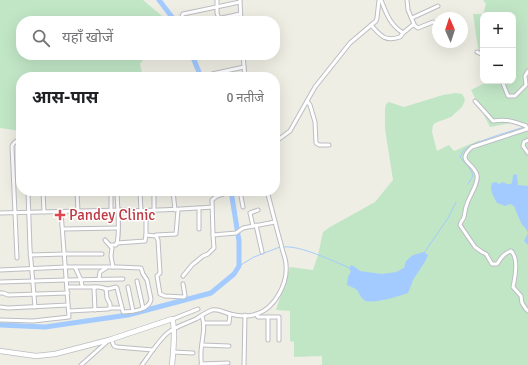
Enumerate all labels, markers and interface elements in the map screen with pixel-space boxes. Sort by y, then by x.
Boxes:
north arrow [432,12,468,48]
map controls [480,12,516,84]
button: + [480,12,516,48]
search box [16,16,280,60]
icon: search [30,27,52,49]
text: यहाँ खोजें [62,28,113,46]
button: − [480,48,516,84]
text: आस-पास [32,87,98,108]
text: 0 नतीजे [226,90,264,106]
place label: Pandey Clinic [69,206,155,224]
marker: Pandey Clinic [54,209,66,221]

